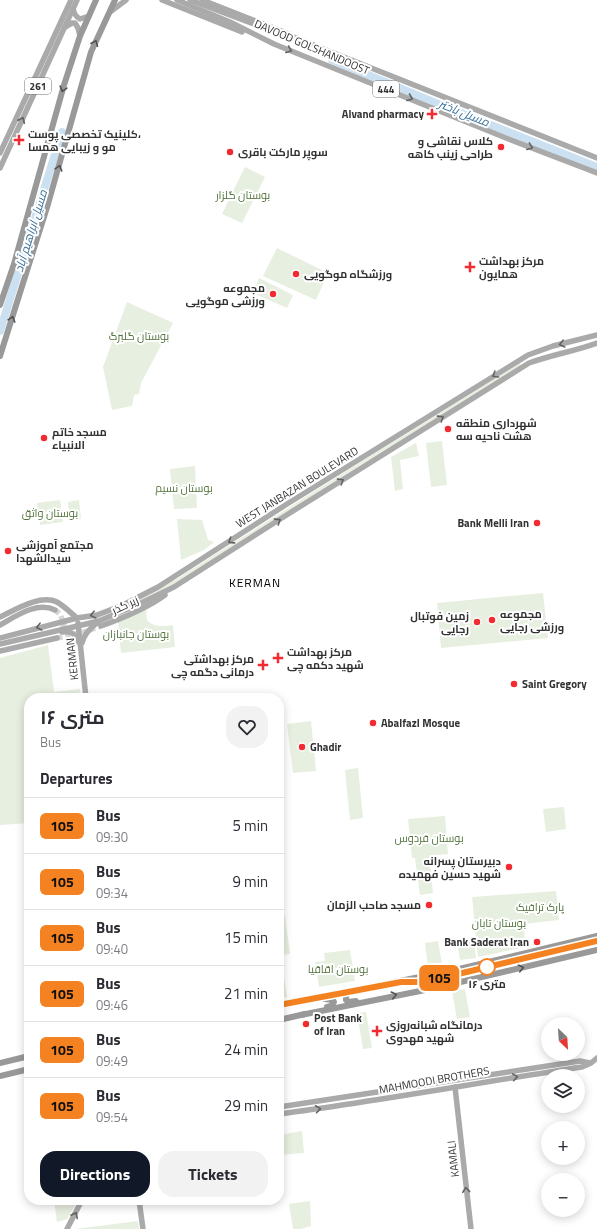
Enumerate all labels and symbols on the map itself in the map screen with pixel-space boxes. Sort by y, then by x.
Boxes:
street label: DAVOOD GOLSHANDOOST [252,15,372,79]
one-way arrow [90,40,98,47]
one-way arrow [284,45,292,53]
road number: 261 [25,78,51,94]
road number: 444 [373,81,399,97]
one-way arrow [59,85,68,92]
water label: مسیل باختر [434,93,493,131]
one-way arrow [406,94,413,102]
place label: Alvand pharmacy [342,106,424,122]
marker: Alvand pharmacy [427,109,437,119]
one-way arrow [17,116,25,124]
place label: کلینیک تخصصی پوست، مو و زیبایی همسا [28,126,141,155]
place label: کلاس نقاشی و طراحی زینب کاهه [408,133,493,162]
marker: کلینیک تخصصی پوست، مو و زیبایی همسا [13,134,25,146]
marker: کلاس نقاشی و طراحی زینب کاهه [496,142,506,152]
one-way arrow [526,143,533,151]
place label: سوپر مارکت باقری [238,144,328,161]
marker: سوپر مارکت باقری [225,147,235,157]
one-way arrow [54,165,63,172]
water label: مسیل ابراهیم آباد [9,187,52,274]
park label: بوستان گلزار [215,187,270,203]
place label: مرکز بهداشت همایون [479,253,544,282]
marker: مرکز بهداشت همایون [464,261,476,273]
place label: ورزشگاه موگویی [304,266,392,282]
marker: ورزشگاه موگویی [291,269,301,279]
place label: مجموعه ورزشی موگویی [186,280,265,309]
marker: مجموعه ورزشی موگویی [268,289,278,299]
one-way arrow [7,316,16,323]
park label: بوستان گلبرگ [109,328,169,344]
one-way arrow [559,339,566,347]
one-way arrow [492,370,499,377]
place label: شهرداری منطقه هشت ناحیه سه [456,415,537,444]
one-way arrow [437,416,444,423]
place label: مسجد خاتم الانبیاء [52,424,107,453]
marker: شهرداری منطقه هشت ناحیه سه [443,424,453,434]
marker: مسجد خاتم الانبیاء [39,433,49,443]
street label: WEST JANBAZAN BOULEVARD [233,443,361,531]
one-way arrow [337,478,344,486]
park label: بوستان نسیم [155,480,213,496]
park label: بوستان واثق [22,505,78,521]
place label: Bank Melli Iran [457,515,529,531]
one-way arrow [274,518,281,526]
marker: Bank Melli Iran [532,518,542,528]
one-way arrow [228,536,235,543]
place label: مجتمع آموزشی سیدالشهدا [16,537,93,566]
marker: مجتمع آموزشی سیدالشهدا [3,546,13,556]
district label: KERMAN [229,573,281,592]
street label: زیر گذر [108,592,141,619]
place label: مجموعه ورزشی رجایی [500,606,564,635]
place label: زمین فوتبال رجایی [410,608,469,637]
one-way arrow [90,611,96,619]
marker: مجموعه ورزشی رجایی [487,615,497,625]
marker: زمین فوتبال رجایی [472,617,482,627]
one-way arrow [36,623,43,631]
park label: بوستان جانبازان [103,626,169,642]
street label: KERMAN [62,637,82,681]
place label: مرکز بهداشت شهید دکمه چی [287,644,364,674]
place label: مرکز بهداشتی درمانی دگمه چی [171,651,254,681]
marker: مرکز بهداشت شهید دکمه چی [272,652,284,664]
marker: مرکز بهداشتی درمانی دگمه چی [257,659,269,671]
place label: Saint Gregory [522,676,587,692]
marker: Saint Gregory [509,679,519,689]
place label: Abalfazl Mosque [381,715,461,731]
marker: Abalfazl Mosque [368,718,378,728]
place label: Ghadir [310,739,341,755]
marker: Ghadir [297,742,307,752]
park label: بوستان فردوس [394,830,464,846]
place label: دبیرستان پسرانه شهید حسین فهمیده [399,853,501,882]
marker: دبیرستان پسرانه شهید حسین فهمیده [504,862,514,872]
place label: مسجد صاحب الزمان [327,897,421,913]
park label: پارک ترافیک [516,899,564,915]
marker: مسجد صاحب الزمان [424,900,434,910]
park label: بوستان تابان [472,915,526,931]
place label: Bank Saderat Iran [444,934,529,950]
marker: Bank Saderat Iran [532,937,542,947]
marker: ۱۶ متری [478,958,496,976]
park label: بوستان اقاقیا [308,961,368,977]
one-way arrow [518,964,525,973]
line badge: 105 [416,965,462,991]
place label: ۱۶ متری [468,976,506,992]
one-way arrow [391,992,398,1000]
place label: Post Bank of Iran [314,1010,362,1039]
place label: درمانگاه شبانه‌روزی شهید مهدوی [386,1017,483,1046]
north arrow [541,1017,585,1061]
marker: Post Bank of Iran [301,1019,311,1029]
marker: درمانگاه شبانه‌روزی شهید مهدوی [371,1025,383,1037]
street label: MAHMOODI BROTHERS [378,1062,490,1098]
one-way arrow [512,1073,518,1082]
one-way arrow [315,1105,321,1114]
street label: KAMALI [443,1140,463,1178]
one-way arrow [462,1187,471,1193]
one-way arrow [70,1211,77,1219]

